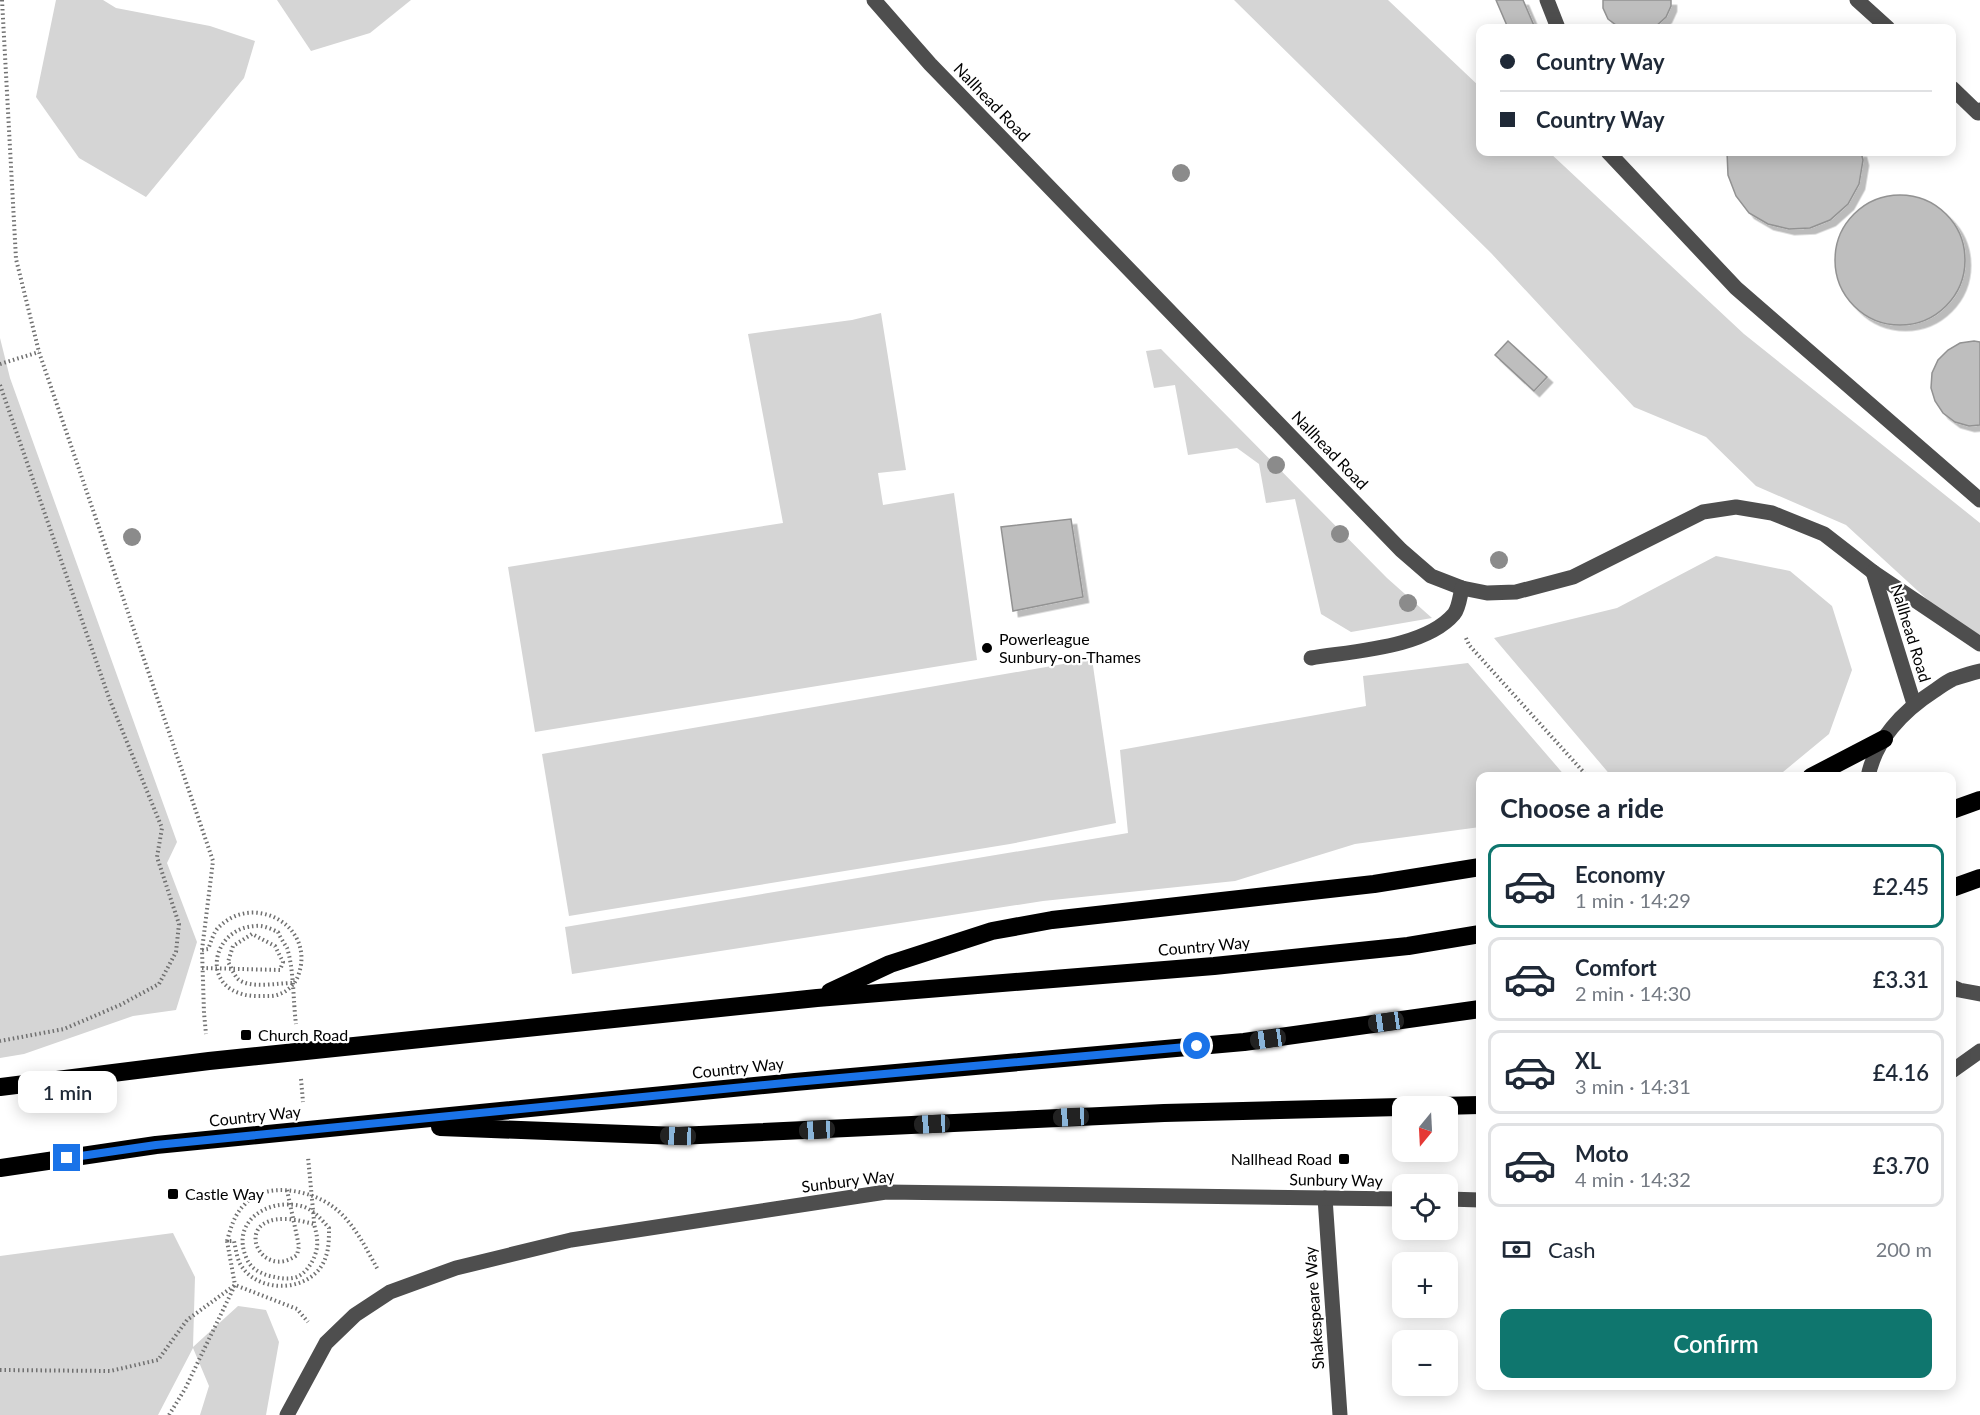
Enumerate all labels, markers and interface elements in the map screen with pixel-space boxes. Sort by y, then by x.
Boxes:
text: Country Way [1536,48,1665,75]
street label: Nallhead Road [950,59,1034,145]
text: Country Way [1536,106,1665,133]
street label: Nallhead Road [1288,407,1372,493]
street label: Nallhead Road [1888,582,1935,684]
place label: Powerleague Sunbury-on-Thames [999,629,1141,666]
marker: Powerleague Sunbury-on-Thames [980,641,994,655]
text: Choose a ride [1500,791,1664,824]
icon: car [1503,859,1557,913]
text: Economy [1575,861,1665,888]
text: £2.45 [1873,873,1929,900]
text: 1 min · 14:29 [1575,888,1691,912]
street label: Country Way [1157,932,1252,959]
icon: car [1503,952,1557,1006]
text: Comfort [1575,954,1657,981]
text: £3.31 [1873,966,1929,993]
text: 2 min · 14:30 [1575,981,1691,1005]
car [1367,1011,1405,1033]
place label: Church Road [258,1025,348,1044]
marker: Church Road [239,1028,253,1042]
car [1249,1028,1287,1050]
route start [1183,1032,1210,1059]
icon: car [1503,1045,1557,1099]
text: XL [1575,1047,1601,1074]
street label: Country Way [691,1053,786,1082]
text: £4.16 [1873,1059,1929,1086]
callout: 1 min [17,1071,116,1113]
text: 3 min · 14:31 [1575,1074,1691,1098]
text: 1 min [43,1080,92,1104]
north arrow [1392,1096,1458,1162]
map controls [1392,1096,1458,1396]
street label: Country Way [208,1101,303,1130]
car [1053,1107,1089,1127]
car [914,1114,950,1134]
car [799,1120,835,1140]
car [660,1126,696,1146]
icon: car [1503,1138,1557,1192]
text: Moto [1575,1140,1629,1167]
route end [53,1144,80,1171]
place label: Nallhead Road [1231,1149,1332,1168]
marker: Nallhead Road [1337,1152,1351,1166]
text: £3.70 [1873,1152,1929,1179]
street label: Sunbury Way [800,1165,896,1196]
text: 4 min · 14:32 [1575,1167,1691,1191]
street label: Sunbury Way [1289,1169,1384,1190]
button: locate [1392,1174,1458,1240]
place label: Castle Way [185,1184,265,1203]
marker: Castle Way [166,1187,180,1201]
icon: cash [1500,1233,1533,1266]
text: Cash [1548,1236,1595,1263]
text: 200 m [1876,1237,1932,1261]
street label: Shakespeare Way [1300,1245,1327,1370]
button: + [1392,1252,1458,1318]
button: Confirm [1500,1309,1932,1378]
button: − [1392,1330,1458,1396]

